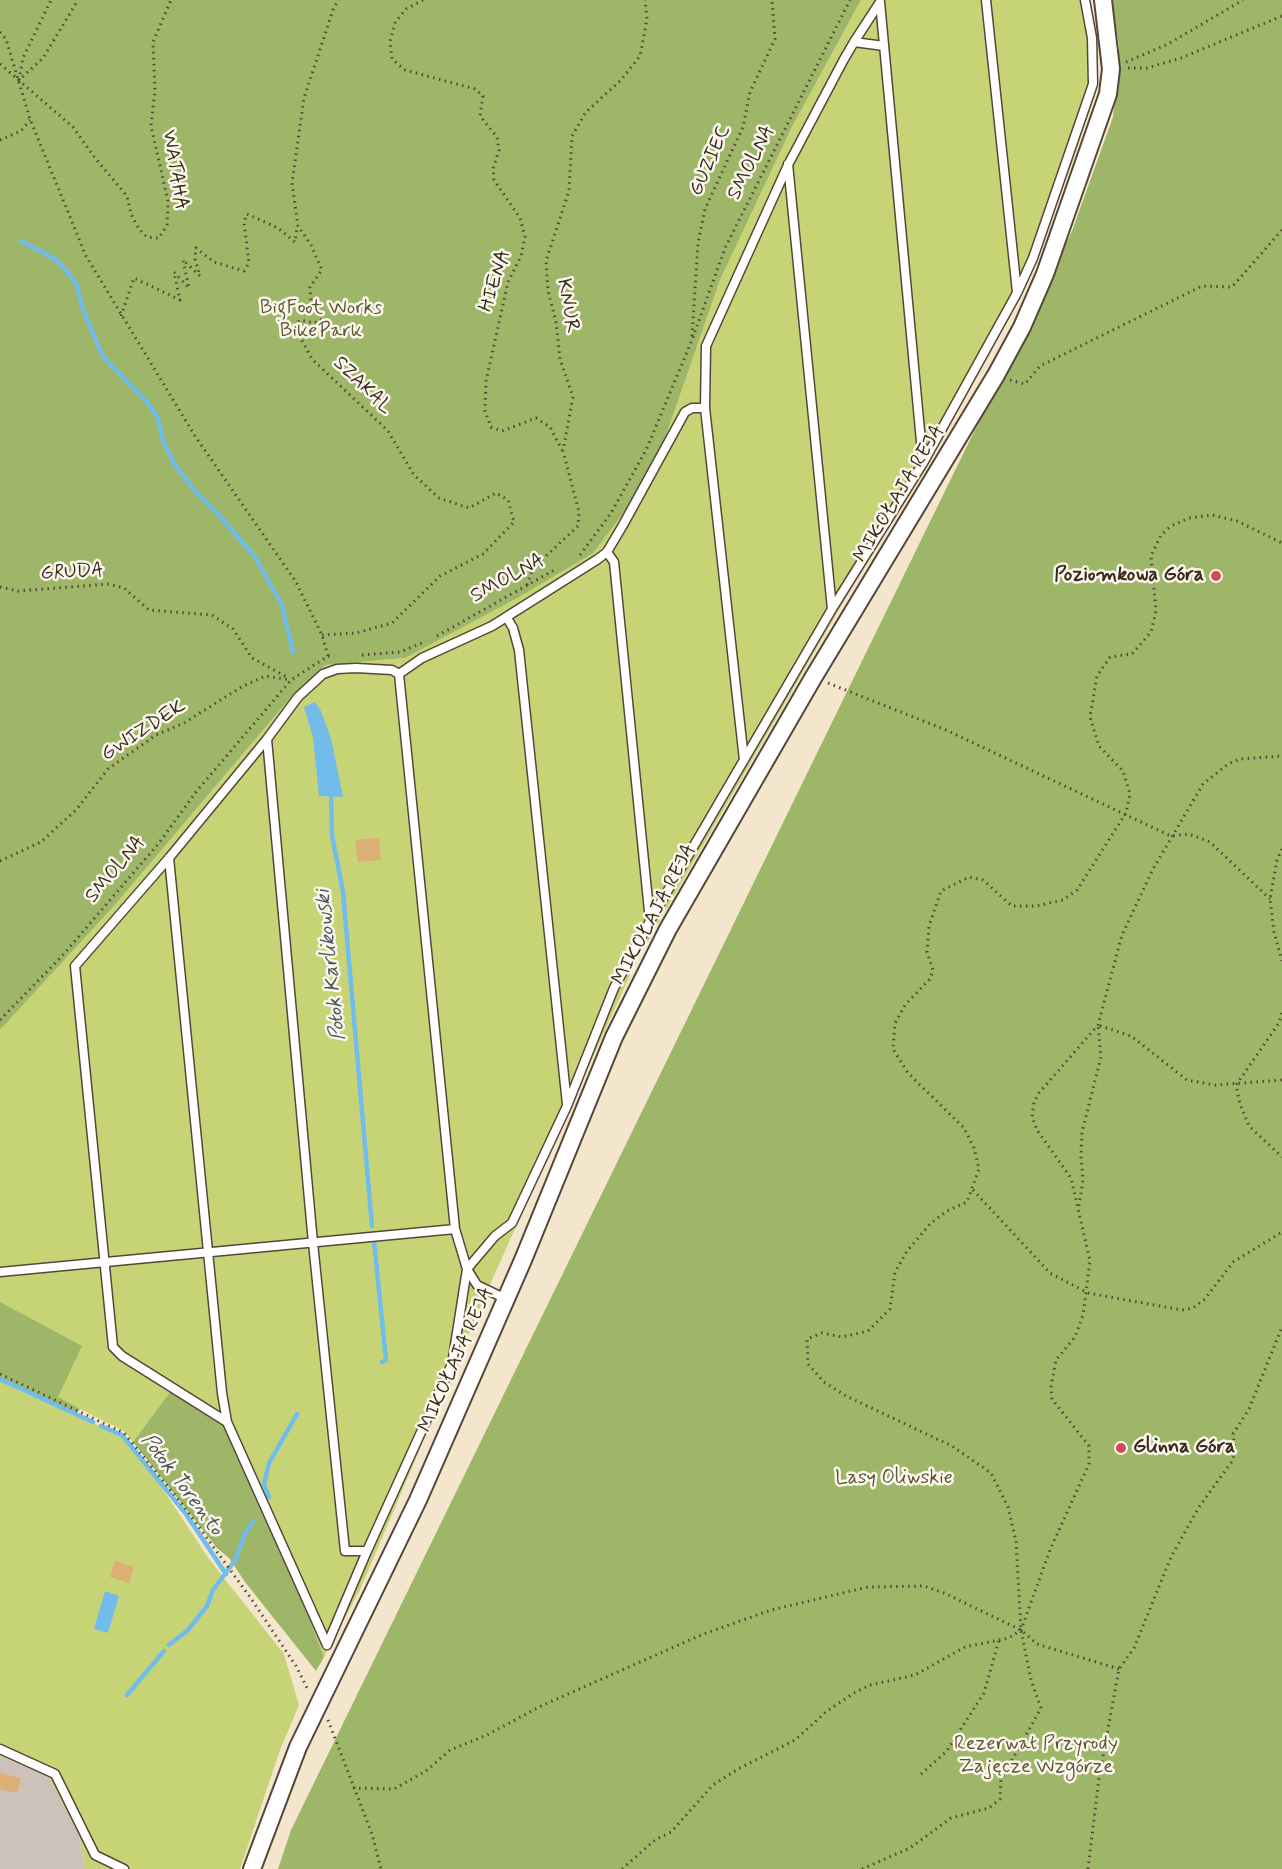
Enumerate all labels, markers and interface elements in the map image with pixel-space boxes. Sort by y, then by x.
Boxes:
street label: GUZIEC [685,122,737,200]
street label: SMOLNA [723,122,781,204]
street label: WATAHA [156,128,192,212]
street label: HIENA [475,247,517,315]
street label: KNUR [550,277,584,335]
park label: BigFoot Works BikePark [260,297,382,344]
street label: SZAKAL [327,352,397,420]
street label: MIKOŁAJA REJA [849,421,951,567]
street label: SMOLNA [467,549,549,609]
street label: GRUDA [40,559,104,587]
place label: Poziomkowa Góra [1054,564,1204,588]
marker: Poziomkowa Góra [1209,569,1223,583]
street label: GWIZDEK [97,695,191,767]
street label: SMOLNA [81,831,151,909]
street label: MIKOŁAJA REJA [608,840,702,990]
water label: Potok Karlikowski [312,888,352,1042]
street label: MIKOŁAJA REJA [414,1284,500,1436]
water label: Potok Torento [134,1429,228,1541]
place label: Glinna Góra [1133,1436,1235,1460]
marker: Glinna Góra [1114,1441,1128,1455]
park label: Lasy Oliwskie [835,1467,953,1491]
park label: Rezerwat Przyrody Zajęcze Wzgórze [954,1733,1118,1780]

